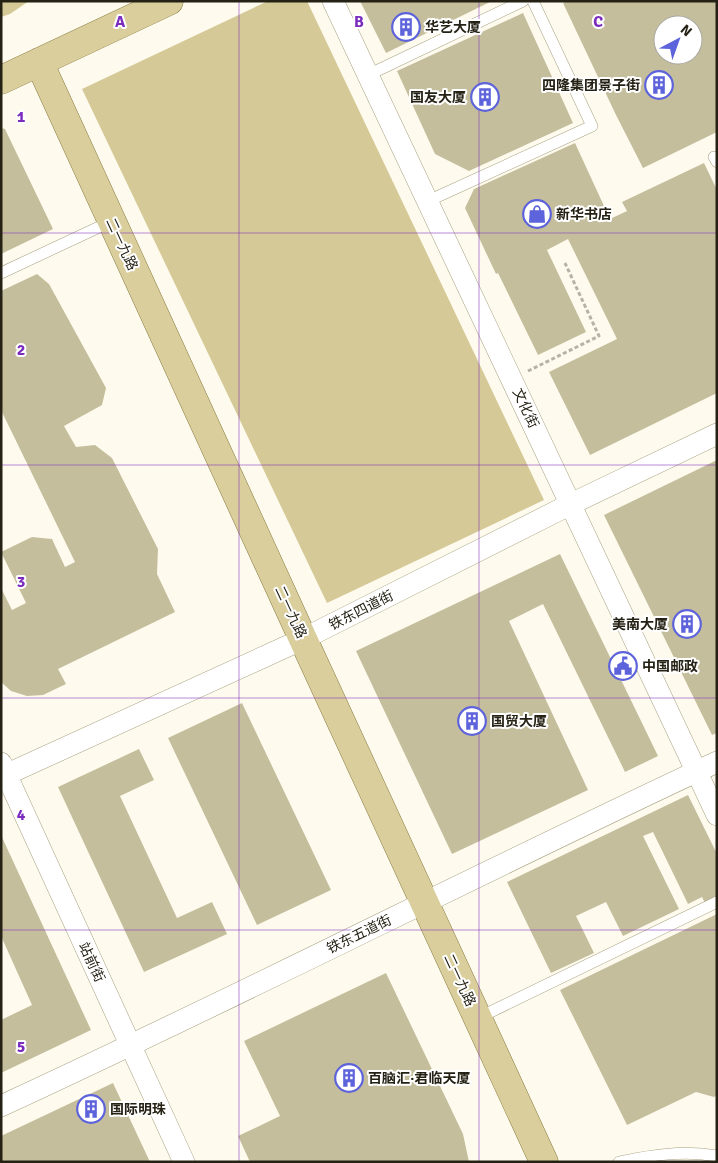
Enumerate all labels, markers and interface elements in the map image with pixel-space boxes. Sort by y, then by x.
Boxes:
text: A [115,12,126,32]
text: B [354,12,364,32]
building icon: 华艺大厦 [391,12,421,42]
text: C [593,12,603,32]
north arrow [653,15,703,65]
place label: 华艺大厦 [425,19,481,36]
text: N [677,21,695,40]
building icon: 四隆集团景子街 [644,70,674,100]
place label: 四隆集团景子街 [542,77,640,94]
building icon: 国友大厦 [470,82,500,112]
place label: 国友大厦 [410,89,466,106]
text: 1 [17,107,26,127]
shop icon: 新华书店 [522,199,552,229]
place label: 新华书店 [556,206,612,223]
street label: 二一九路 [102,215,141,273]
text: 2 [17,340,25,360]
street label: 文化街 [509,386,542,431]
text: 3 [17,572,25,592]
street label: 二一九路 [271,583,310,641]
street label: 铁东四道街 [326,587,396,634]
building icon: 美南大厦 [672,609,702,639]
place label: 美南大厦 [612,616,668,633]
public building icon: 中国邮政 [608,651,638,681]
place label: 中国邮政 [642,658,698,675]
building icon: 国贸大厦 [457,706,487,736]
place label: 国贸大厦 [491,713,547,730]
text: 4 [17,805,26,825]
street label: 铁东五道街 [324,911,394,957]
street label: 站前街 [75,940,108,985]
street label: 二一九路 [440,951,479,1009]
text: 5 [17,1037,25,1057]
building icon: 百脑汇·君临天厦 [334,1063,364,1093]
place label: 百脑汇·君临天厦 [368,1070,471,1087]
building icon: 国际明珠 [76,1094,106,1124]
place label: 国际明珠 [110,1101,166,1118]

